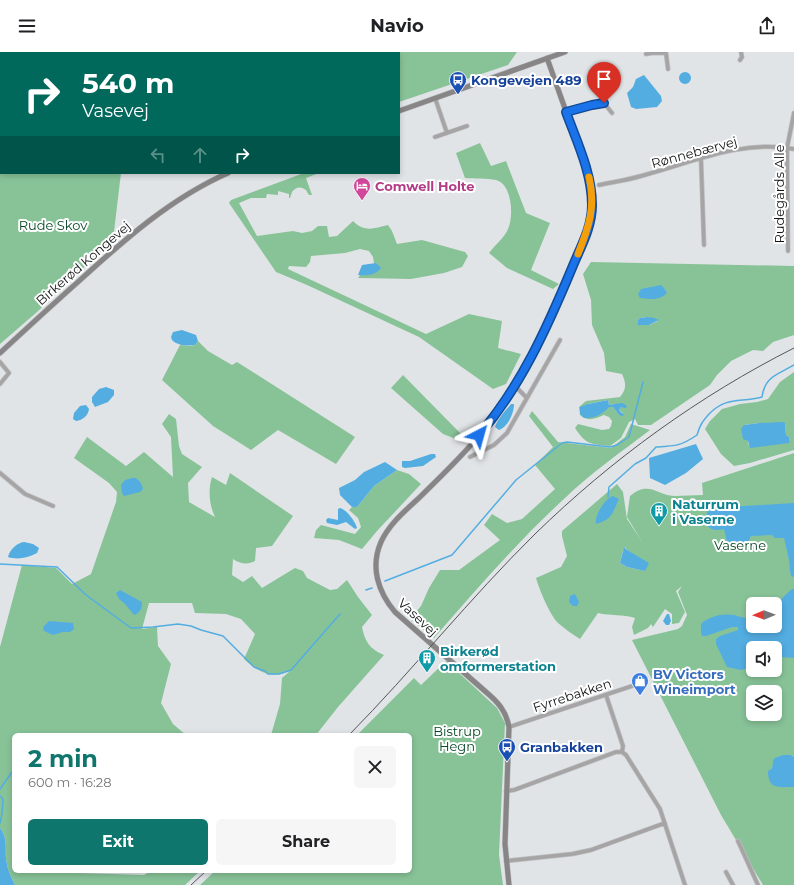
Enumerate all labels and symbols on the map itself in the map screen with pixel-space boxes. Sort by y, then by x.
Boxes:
pin [587,62,621,103]
bus stop icon: Kongevejen 489 [448,70,468,95]
place label: Kongevejen 489 [471,72,582,88]
street label: Rønnebærvej [649,133,739,171]
street label: Rudegårds Alle [771,144,787,244]
hotel icon: Comwell Holte [352,176,372,201]
place label: Comwell Holte [375,178,474,194]
park label: Rude Skov [19,217,88,233]
street label: Birkerød Kongevej [33,218,133,308]
position arrow [458,414,500,456]
place label: Naturrum i Vaserne [672,496,739,527]
building icon: Naturrum i Vaserne [649,501,669,526]
park label: Vaserne [714,537,766,553]
street label: Vasevej [395,595,441,639]
north arrow [746,597,782,633]
place label: Birkerød omformerstation [440,643,556,674]
building icon: Birkerød omformerstation [417,648,437,673]
place label: BV Victors Wineimport [653,666,736,697]
shop icon: BV Victors Wineimport [630,671,650,696]
street label: Fyrrebakken [531,675,613,715]
park label: Bistrup Hegn [433,723,481,754]
bus stop icon: Granbakken [497,737,517,762]
place label: Granbakken [520,739,603,755]

